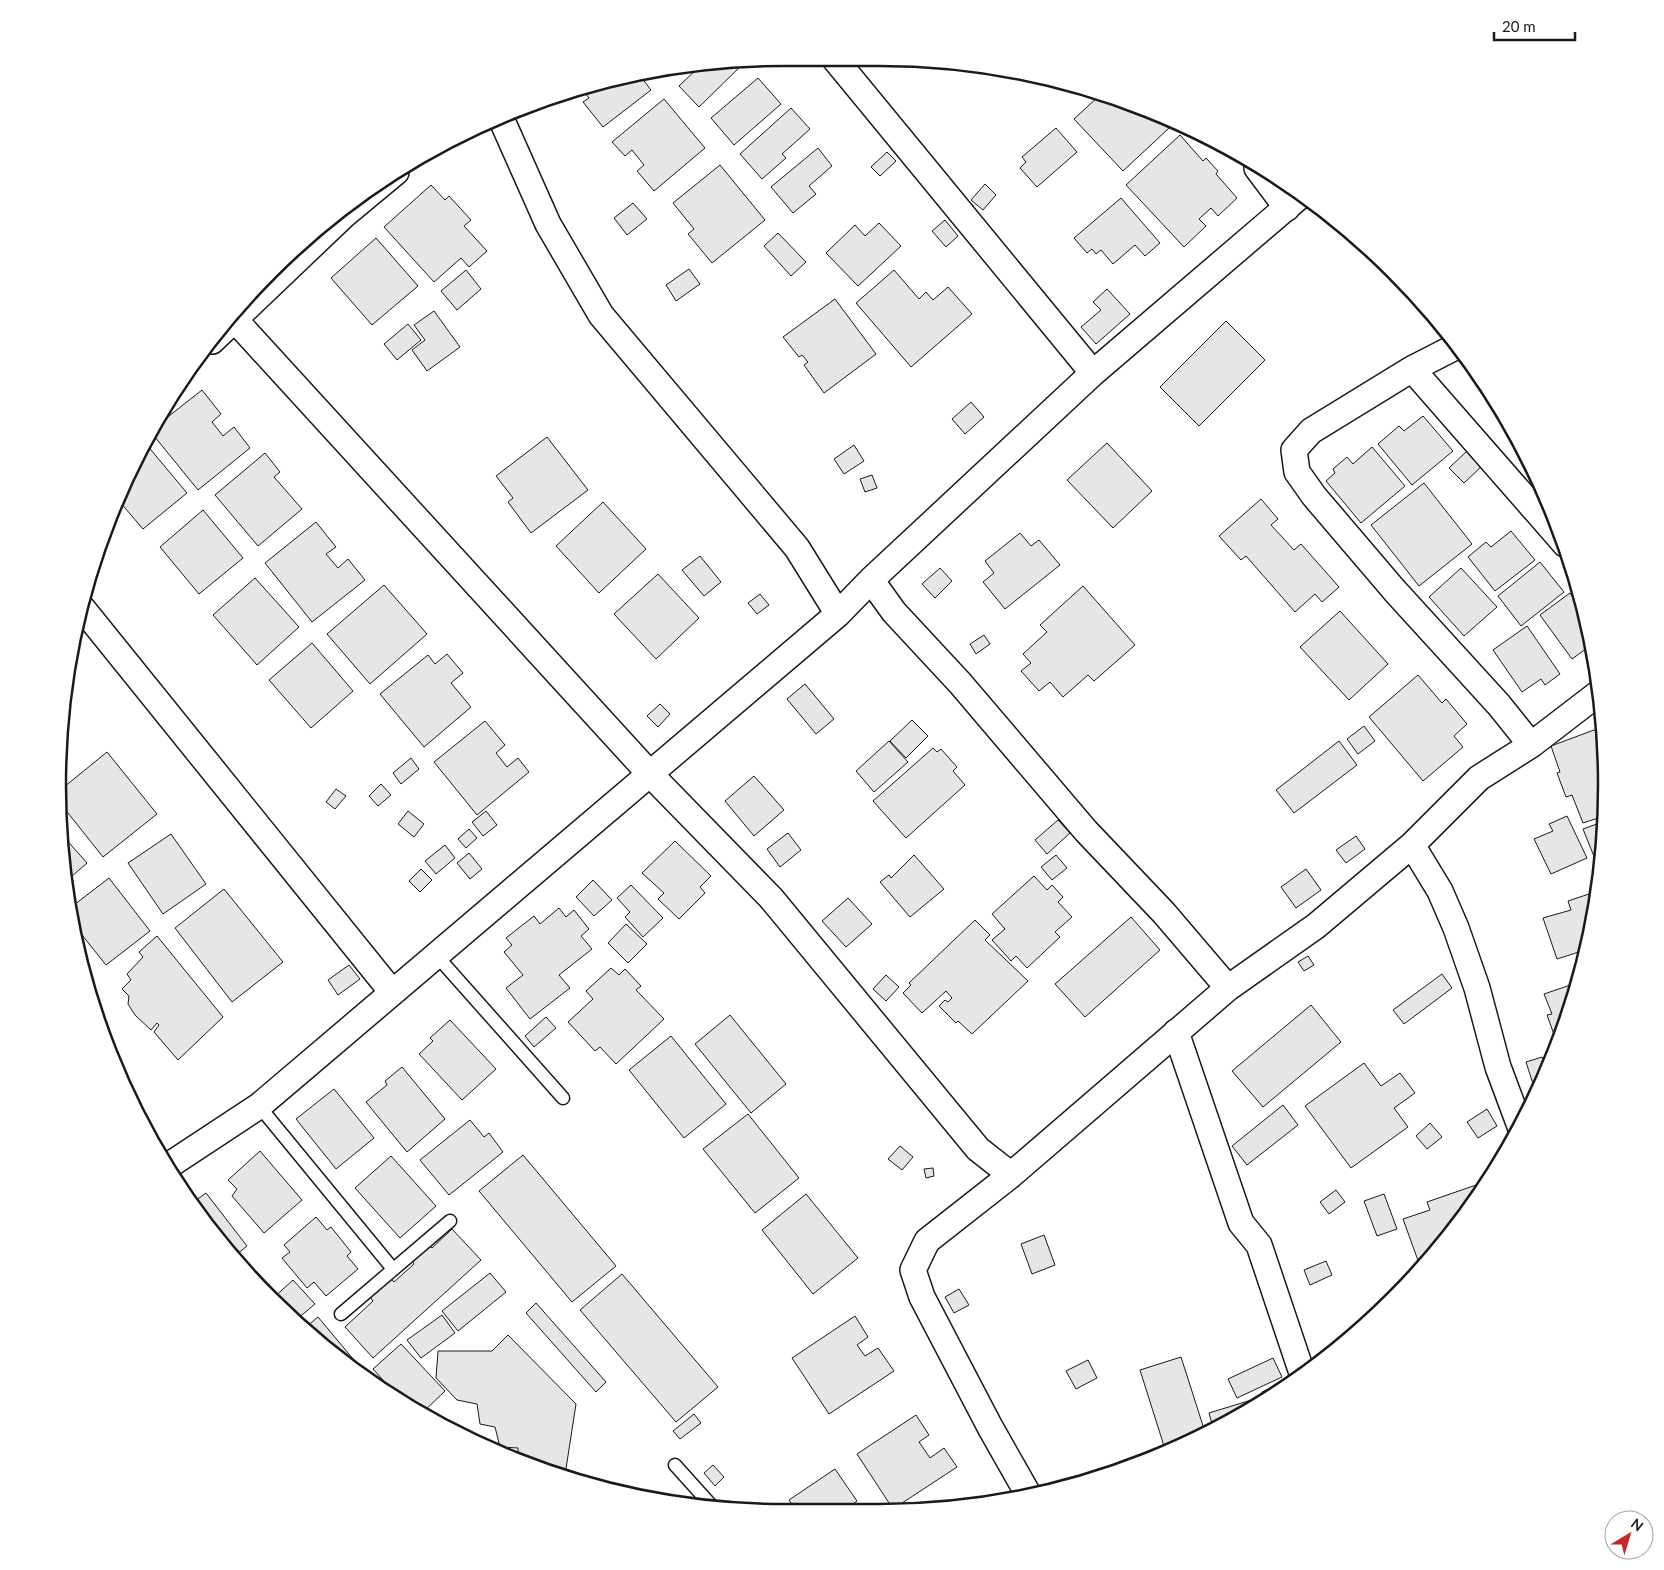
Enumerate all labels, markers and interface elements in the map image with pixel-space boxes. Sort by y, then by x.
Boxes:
scale bar [1494,10,1575,42]
text: 20 m [1502,17,1536,35]
north arrow [1604,1510,1654,1560]
text: N [1628,1514,1647,1534]

